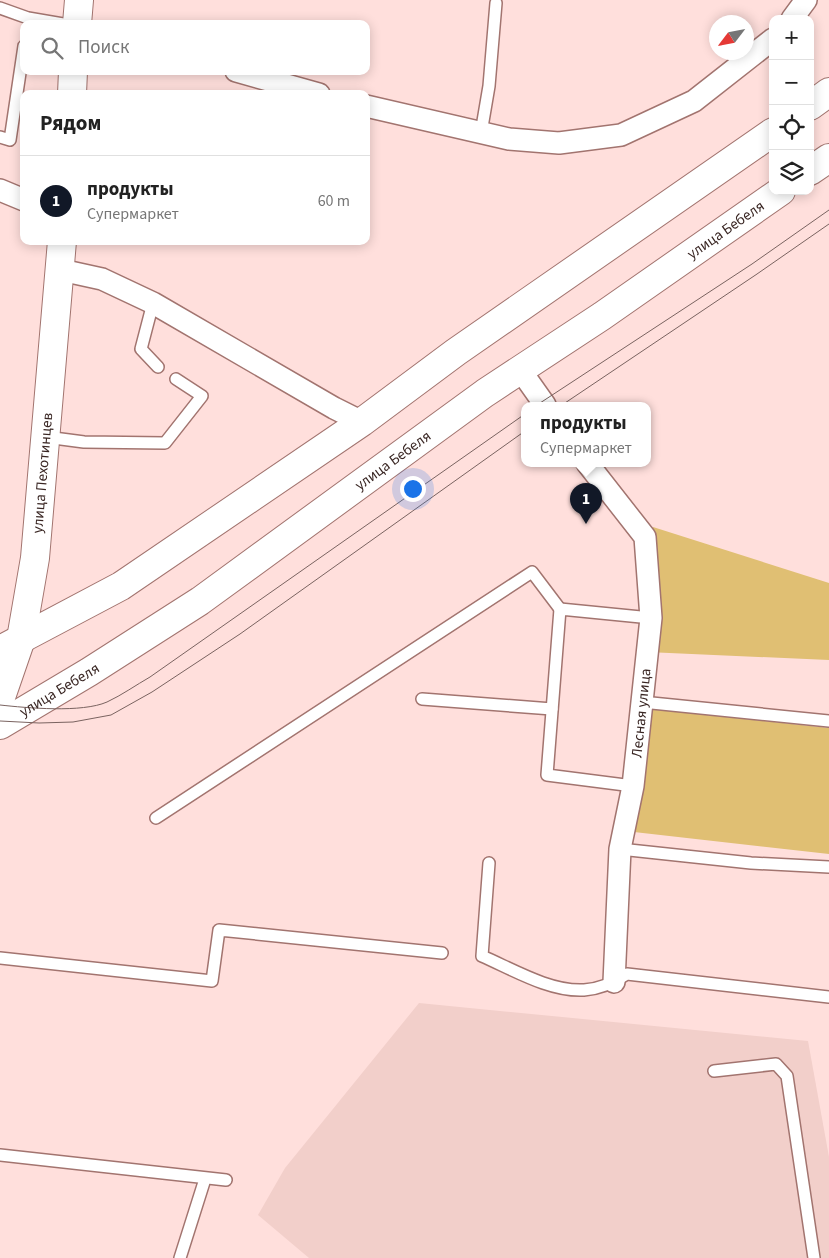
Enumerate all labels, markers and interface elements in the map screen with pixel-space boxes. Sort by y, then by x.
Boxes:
north arrow [709,15,754,60]
map controls [769,15,814,195]
button: + [769,15,814,60]
search box [20,20,370,75]
icon: search [38,34,66,62]
text: Поиск [78,34,129,61]
button: − [769,60,814,105]
button: locate [769,105,814,150]
text: Рядом [40,108,101,138]
button: layers [769,150,814,195]
text: продукты [87,176,173,203]
text: 1 [52,190,60,212]
text: 60 m [318,190,350,212]
street label: улица Бебеля [683,196,769,264]
text: Супермаркет [87,203,179,225]
popup [521,402,651,467]
text: продукты [540,410,627,437]
street label: улица Пехотинцев [27,412,58,534]
street label: улица Бебеля [351,426,436,496]
text: Супермаркет [540,437,632,459]
your location [400,476,426,502]
pin: 1 [570,483,602,524]
street label: улица Бебеля [16,658,104,722]
street label: Лесная улица [626,667,657,759]

